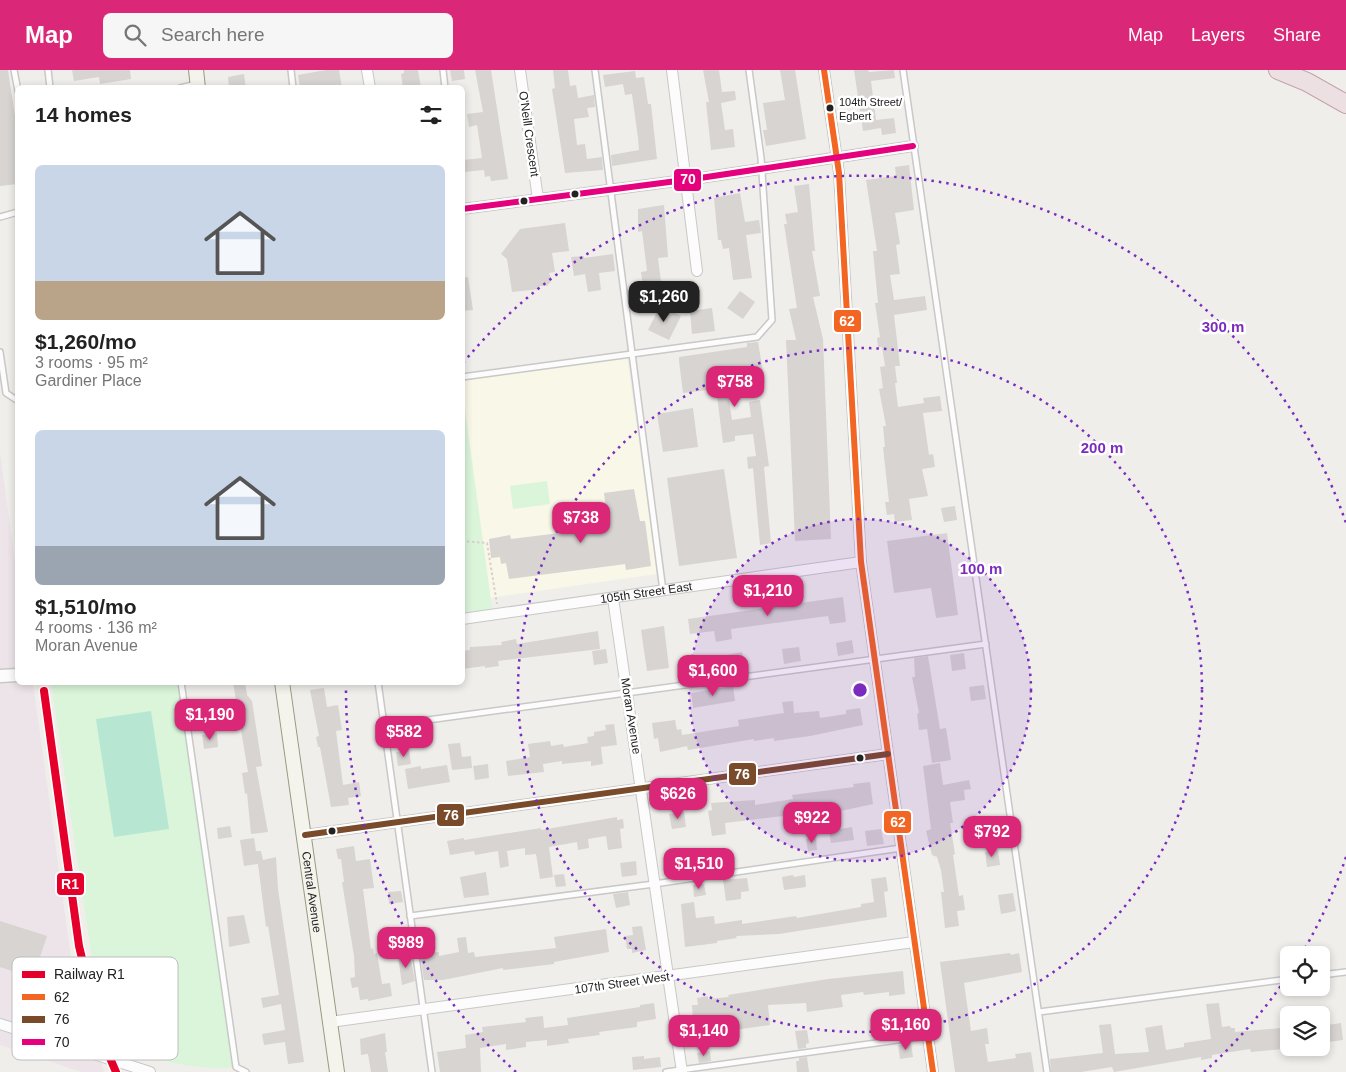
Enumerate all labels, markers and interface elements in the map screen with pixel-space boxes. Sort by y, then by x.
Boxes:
search box [103,13,453,58]
text: Map [25,21,73,48]
icon: search [121,21,149,49]
text: Search here [161,24,265,45]
text: Map [1128,25,1163,45]
text: Layers [1191,25,1245,45]
text: Share [1273,25,1321,45]
street label: O'Neill Crescent [516,90,542,178]
place label: 104th Street/ Egbert [839,96,903,122]
icon: filters [417,101,445,129]
text: 14 homes [35,103,132,126]
marker: 104th Street/ Egbert [825,103,835,113]
line badge: 70 [673,168,702,192]
text: 70 [680,171,696,187]
unlabelled marker [570,189,580,199]
unlabelled marker [519,196,529,206]
icon: home [195,198,285,288]
pin: $1,260 [623,280,705,323]
text: $1,260 [640,288,688,305]
line badge: 62 [833,309,862,333]
text: 62 [839,313,855,329]
text: 300 m [1202,318,1244,335]
text: $1,260/mo [35,330,137,353]
text: 3 rooms · 95 m² [35,354,148,371]
pin: $758 [705,366,765,408]
text: Gardiner Place [35,372,142,389]
text: $758 [717,373,753,390]
text: 200 m [1081,439,1123,456]
icon: home [195,463,285,553]
pin: $738 [551,502,611,544]
text: $738 [563,509,599,526]
text: 100 m [960,560,1002,577]
pin: $1,210 [727,574,809,617]
street label: 105th Street East [599,579,694,606]
text: $1,210 [744,582,792,599]
text: $1,510/mo [35,595,137,618]
text: 4 rooms · 136 m² [35,619,157,636]
text: Moran Avenue [35,637,138,654]
pin: $1,600 [672,654,754,697]
text: $1,600 [689,662,737,679]
street label: Moran Avenue [618,677,644,756]
centre of rings [851,681,869,699]
pin: $1,190 [169,698,251,741]
text: $1,190 [186,706,234,723]
pin: $582 [374,716,434,758]
text: $582 [386,723,422,740]
unlabelled marker [855,753,865,763]
line badge: 76 [728,762,757,786]
text: 76 [734,766,750,782]
pin: $626 [648,778,708,820]
text: $626 [660,785,696,802]
pin: $922 [782,802,842,844]
line badge: 76 [436,803,465,827]
text: 76 [443,807,459,823]
text: $922 [794,809,830,826]
line badge: 62 [883,810,912,834]
text: 62 [890,814,906,830]
pin: $792 [962,816,1022,858]
text: $792 [974,823,1010,840]
unlabelled marker [327,826,337,836]
pin: $1,510 [658,848,740,890]
street label: Central Avenue [299,850,324,934]
text: $1,510 [675,855,723,872]
line badge: R1 [56,872,85,896]
text: R1 [61,876,79,892]
pin: $989 [376,926,436,969]
text: $989 [388,934,424,951]
map controls [1280,946,1330,1056]
button: locate [1280,946,1330,996]
legend [12,957,178,1060]
text: Railway R1 [54,966,125,982]
street label: 107th Street West [574,969,671,997]
text: 62 [54,989,70,1005]
button: layers [1280,1006,1330,1056]
pin: $1,160 [865,1008,947,1051]
text: 76 [54,1011,70,1027]
pin: $1,140 [663,1014,745,1057]
text: $1,160 [882,1016,930,1033]
text: $1,140 [680,1022,728,1039]
text: 70 [54,1034,70,1050]

